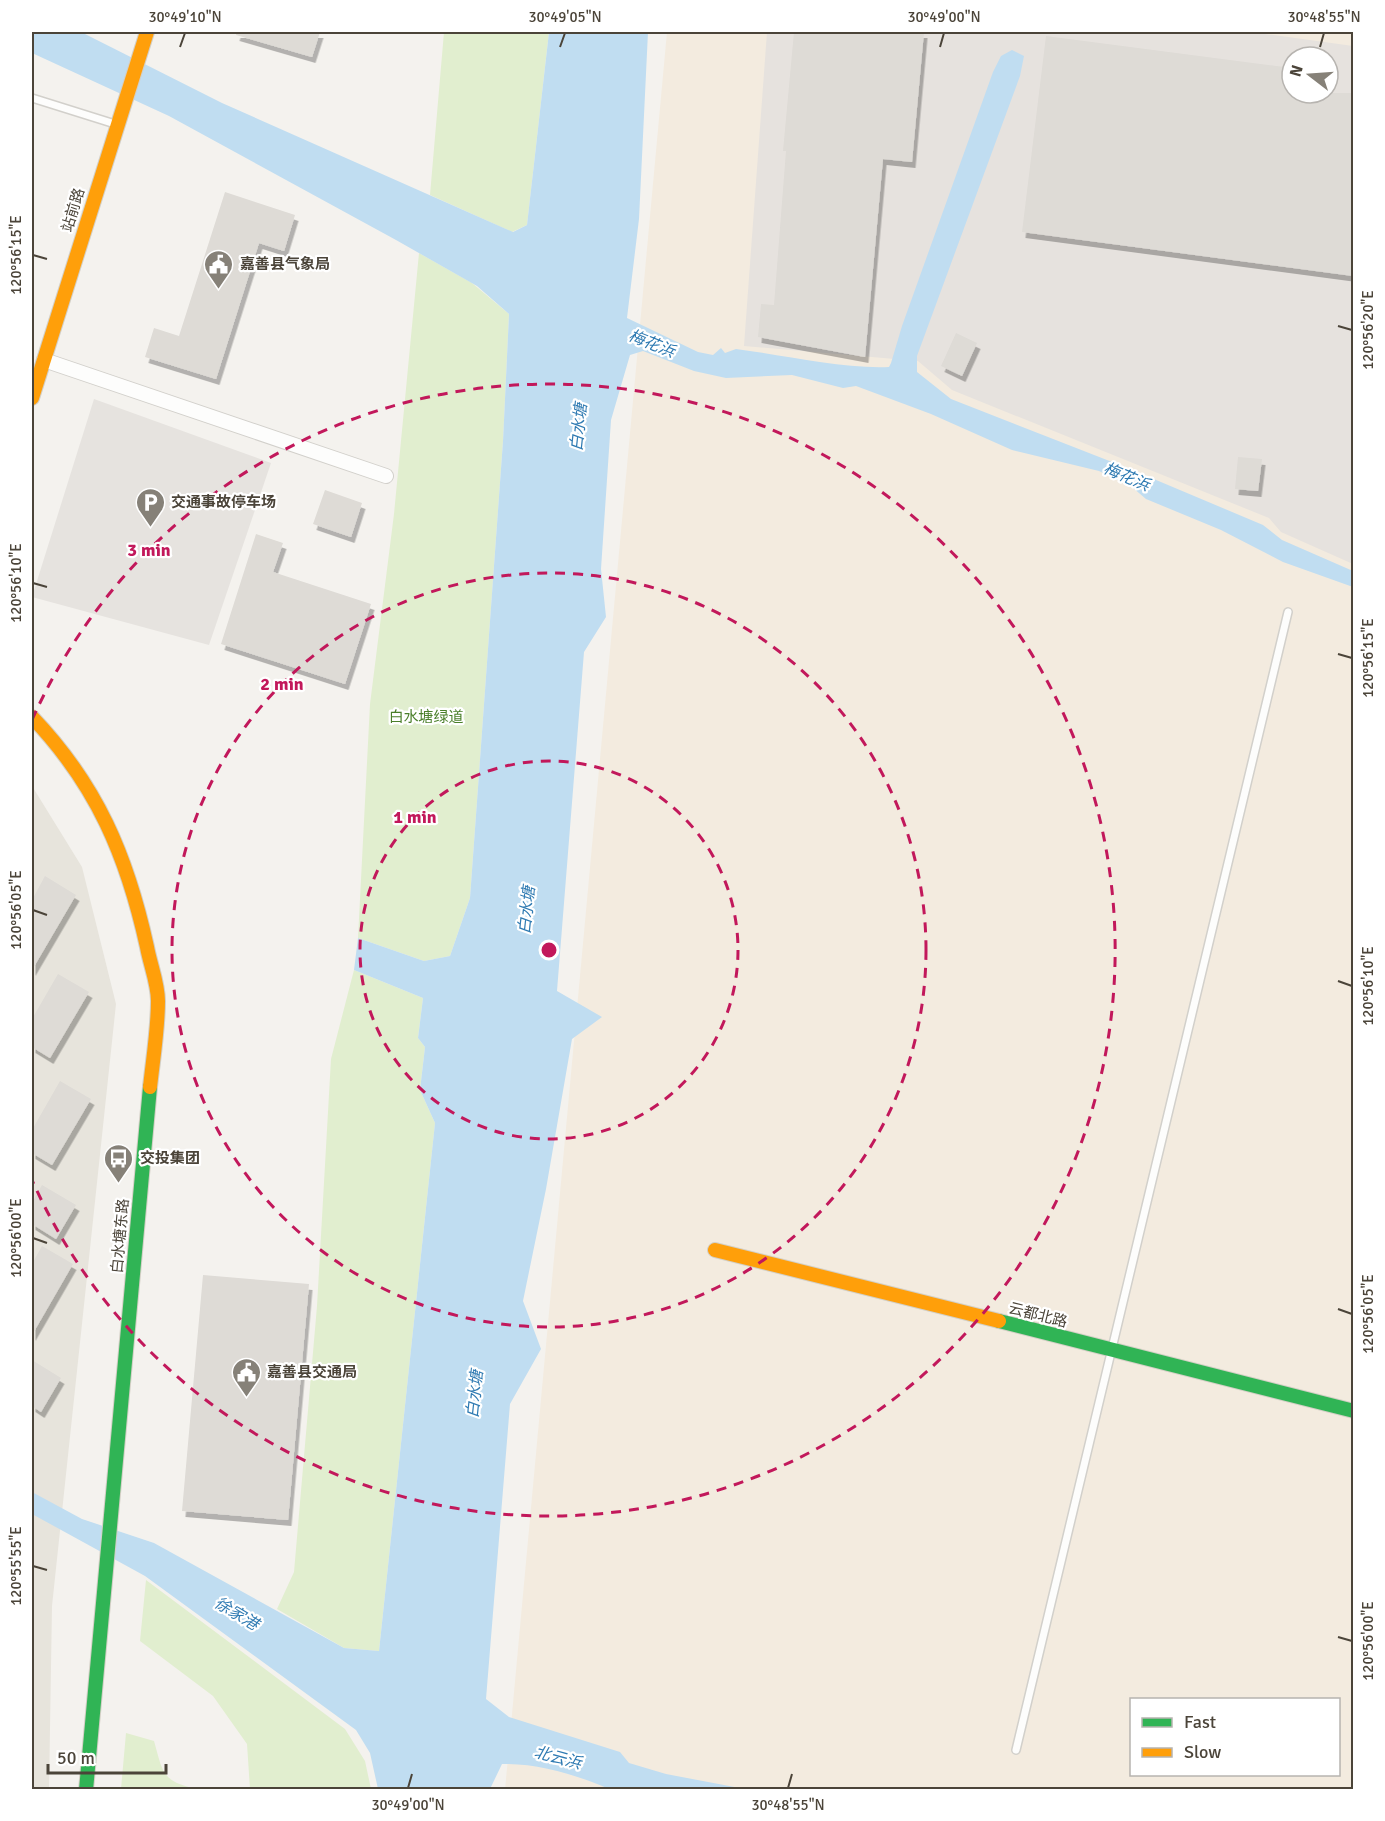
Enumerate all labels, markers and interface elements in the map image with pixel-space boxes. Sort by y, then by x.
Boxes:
text: 30°49'10"N [148,8,222,26]
text: 30°49'05"N [528,8,602,26]
text: 30°49'00"N [907,8,981,26]
text: 30°48'55"N [1287,8,1361,26]
north arrow [1280,45,1340,105]
text: N [1285,63,1308,79]
street label: 站前路 [58,186,88,234]
text: 120°56'15"E [7,215,25,295]
public building icon: 嘉善县气象局 [203,248,235,290]
place label: 嘉善县气象局 [240,255,330,273]
text: 120°56'20"E [1359,290,1377,370]
water label: 梅花浜 [626,326,679,363]
water label: 白水塘 [567,399,592,452]
water label: 梅花浜 [1101,458,1154,496]
parking icon: 交通事故停车场 [134,486,166,528]
place label: 交通事故停车场 [171,493,276,511]
text: 3 min [127,539,171,561]
text: 120°56'10"E [7,543,25,623]
text: 120°56'15"E [1359,618,1377,698]
text: 2 min [260,673,304,695]
park label: 白水塘绿道 [388,708,464,726]
text: 1 min [393,806,437,828]
text: 120°56'05"E [7,870,25,950]
water label: 白水塘 [515,882,540,935]
centre of rings [539,940,559,960]
text: 120°56'10"E [1359,946,1377,1026]
bus stop icon: 交投集团 [103,1142,135,1184]
place label: 交投集团 [140,1149,200,1167]
text: 120°56'00"E [7,1198,25,1278]
street label: 白水塘东路 [108,1198,132,1274]
text: 120°56'05"E [1359,1274,1377,1354]
street label: 云都北路 [1007,1299,1069,1331]
public building icon: 嘉善县交通局 [230,1356,262,1398]
place label: 嘉善县交通局 [267,1363,357,1381]
water label: 白水塘 [463,1366,488,1419]
text: 120°55'55"E [7,1526,25,1606]
water label: 徐家港 [211,1593,264,1636]
text: 120°56'00"E [1359,1601,1377,1681]
legend [1130,1698,1340,1776]
text: Fast [1184,1711,1216,1733]
scale bar [48,1737,166,1775]
text: Slow [1184,1741,1221,1763]
water label: 北云浜 [532,1742,585,1774]
text: 50 m [57,1747,95,1769]
text: 30°49'00"N [371,1796,445,1814]
text: 30°48'55"N [751,1796,825,1814]

